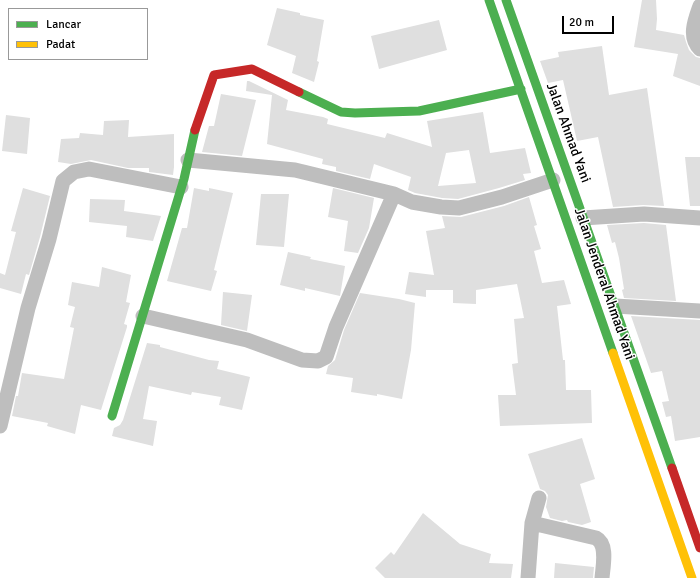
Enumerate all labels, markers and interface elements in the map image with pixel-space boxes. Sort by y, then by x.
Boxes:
legend [8,8,148,60]
scale bar [564,8,616,34]
text: 20 m [569,15,594,30]
text: Lancar [46,17,81,32]
text: Padat [46,37,75,52]
street label: Jalan Ahmad Yani [542,81,594,185]
street label: Jalan Jenderal Ahmad Yani [570,206,638,362]

